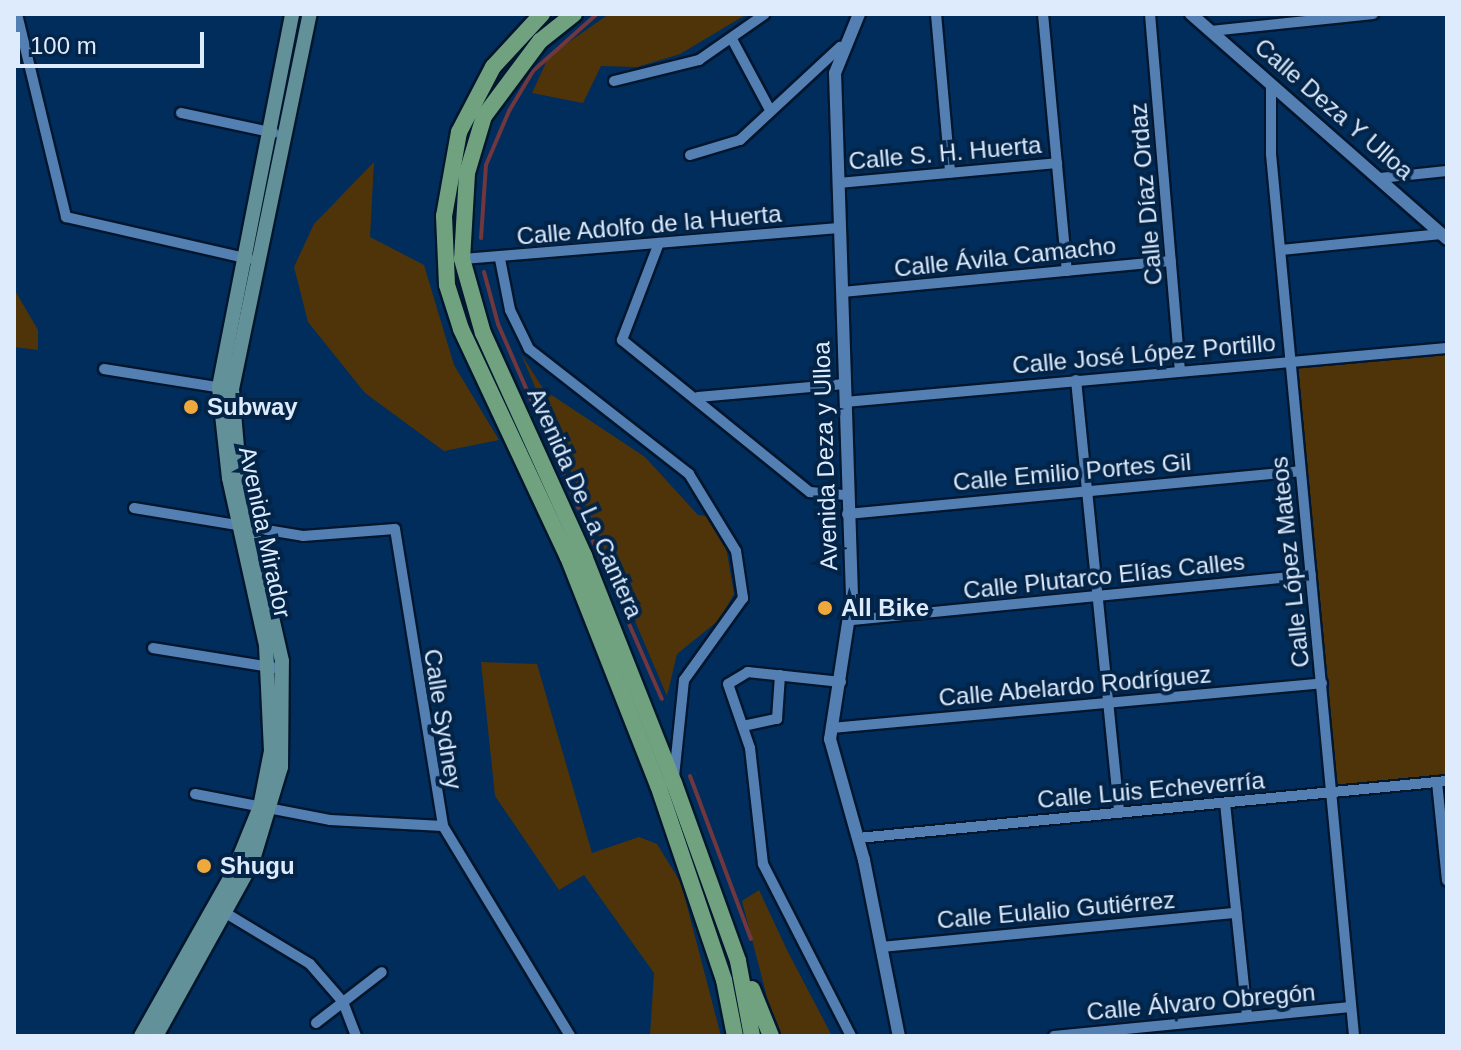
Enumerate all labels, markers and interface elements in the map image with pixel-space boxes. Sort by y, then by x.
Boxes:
scale bar [20,16,208,66]
text: 100 m [30,32,97,59]
street label: Calle Deza Y Ulloa [1249,32,1419,186]
street label: Calle Díaz Ordaz [1124,102,1168,286]
street label: Calle S. H. Huerta [847,130,1043,176]
street label: Calle Adolfo de la Huerta [515,199,783,251]
street label: Calle Ávila Camacho [893,231,1117,283]
street label: Calle José López Portillo [1011,328,1277,380]
street label: Avenida Deza y Ulloa [807,341,843,571]
street label: Avenida De La Cantera [521,383,649,623]
place label: Subway [207,393,298,421]
marker: Subway [182,398,200,416]
street label: Avenida Mirador [233,444,297,620]
street label: Calle Emilio Portes Gil [952,447,1192,497]
street label: Calle López Mateos [1265,455,1315,669]
street label: Calle Plutarco Elías Calles [962,547,1246,605]
place label: All Bike [841,594,929,622]
marker: All Bike [816,599,834,617]
street label: Calle Sydney [418,647,468,791]
street label: Calle Abelardo Rodríguez [937,660,1213,712]
street label: Calle Luis Echeverría [1036,766,1266,814]
place label: Shugu [220,852,295,880]
marker: Shugu [195,857,213,875]
street label: Calle Eulalio Gutiérrez [936,885,1176,935]
street label: Calle Álvaro Obregón [1085,978,1317,1026]

